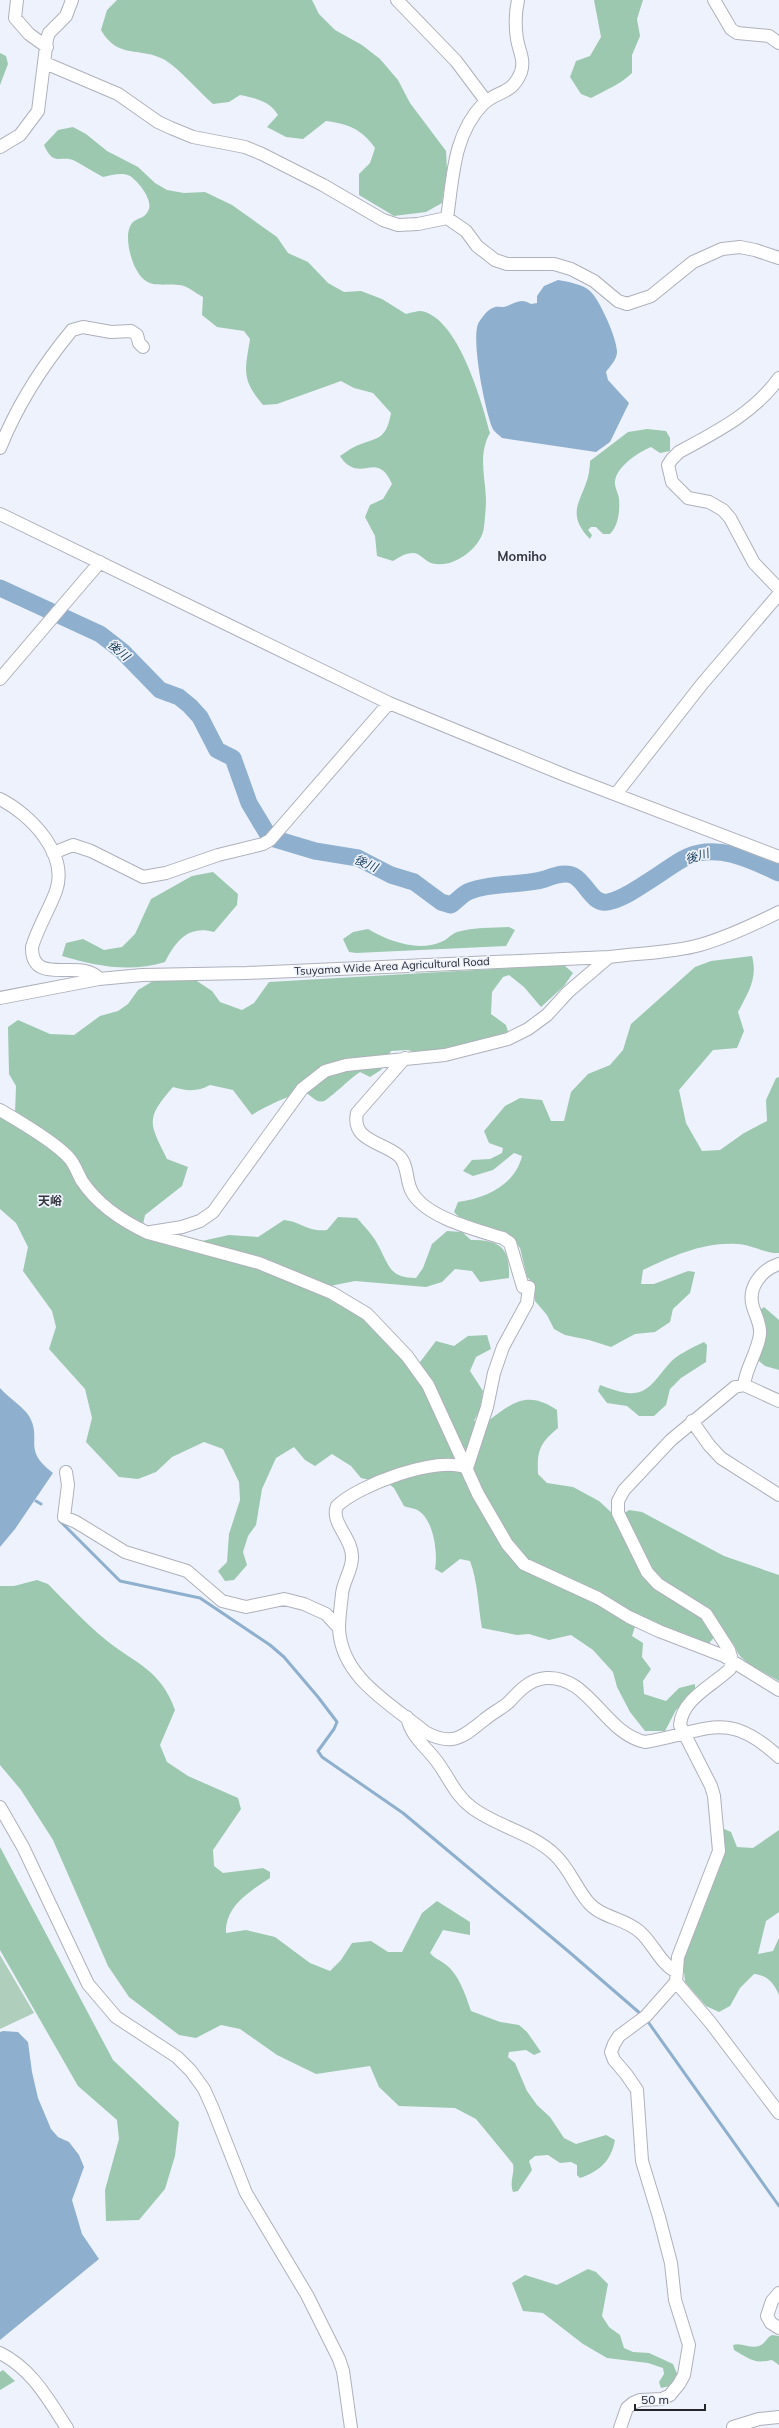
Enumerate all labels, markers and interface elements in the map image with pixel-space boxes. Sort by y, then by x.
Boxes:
district label: Momiho [497,548,547,564]
water label: 後川 [105,637,135,665]
water label: 後川 [683,845,713,867]
water label: 後川 [352,851,382,875]
street label: Tsuyama Wide Area Agricultural Road [294,954,490,978]
district label: 天峪 [38,1193,62,1208]
scale bar [635,2386,705,2412]
text: 50 m [641,2392,669,2407]

